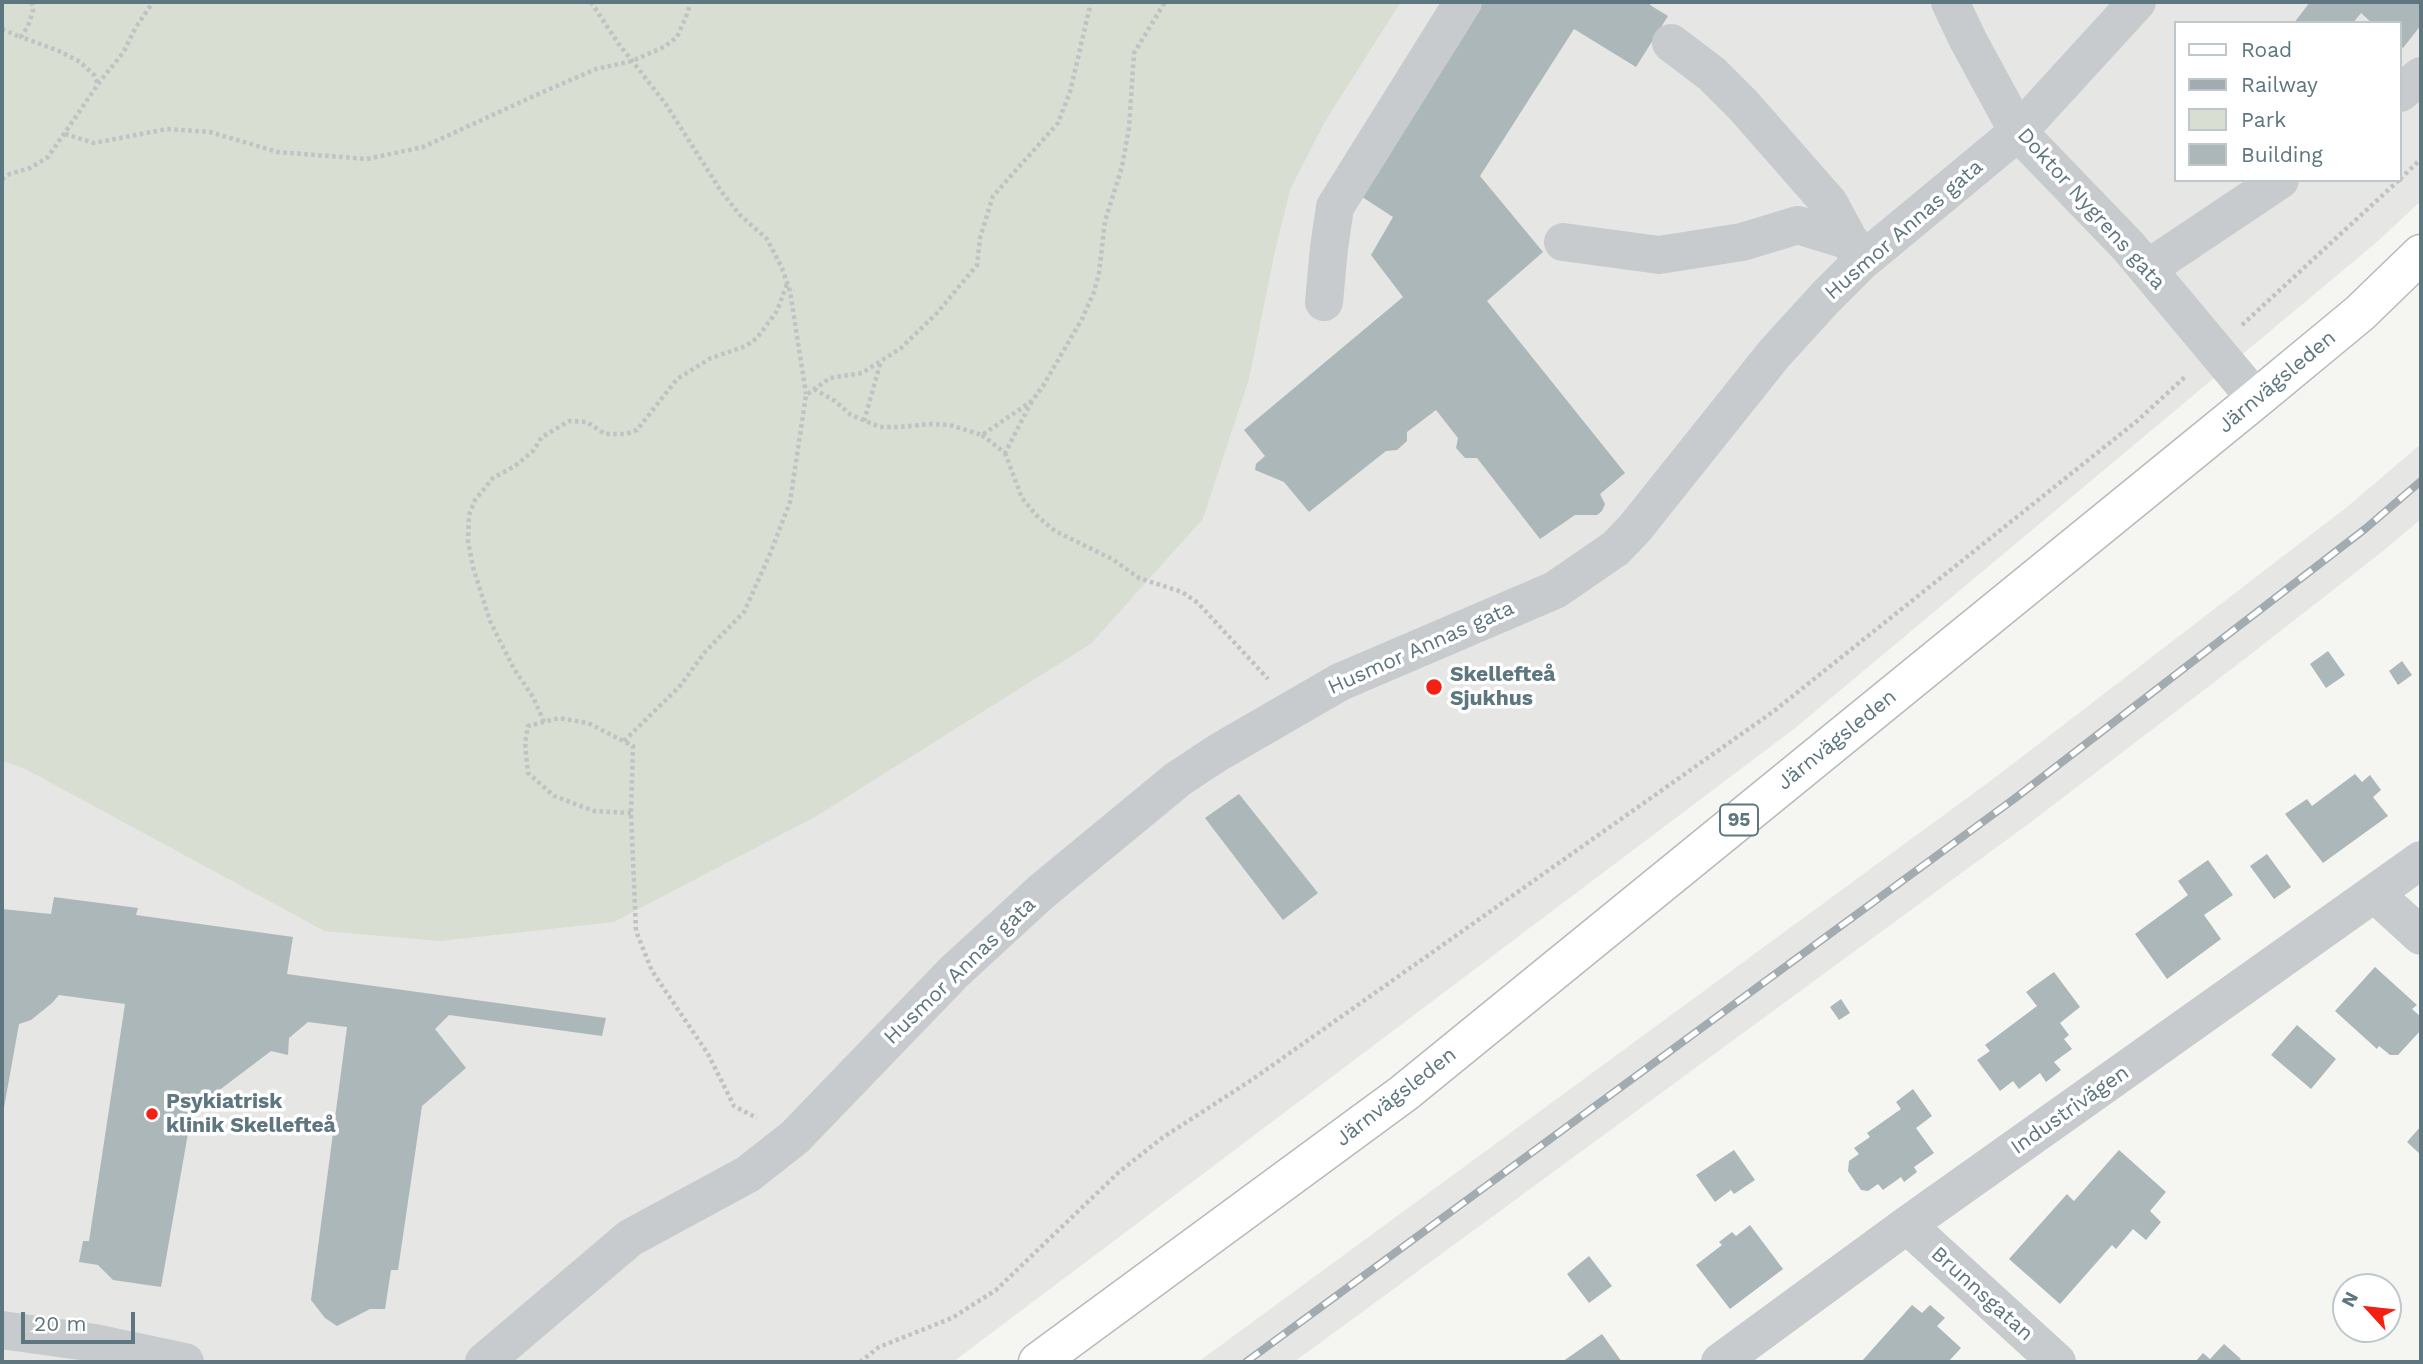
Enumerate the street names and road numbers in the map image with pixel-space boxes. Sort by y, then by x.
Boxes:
street label: Doktor Nygrens gata [2012,123,2170,295]
street label: Husmor Annas gata [1820,155,1988,305]
street label: Järnvägsleden [2213,325,2341,439]
street label: Husmor Annas gata [1324,596,1518,700]
street label: Järnvägsleden [1772,684,1902,796]
road number: 95 [1720,804,1758,835]
street label: Husmor Annas gata [879,892,1041,1050]
street label: Järnvägsleden [1331,1042,1461,1152]
street label: Industrivägen [2006,1060,2134,1160]
street label: Brunnsgatan [1926,1242,2038,1346]

